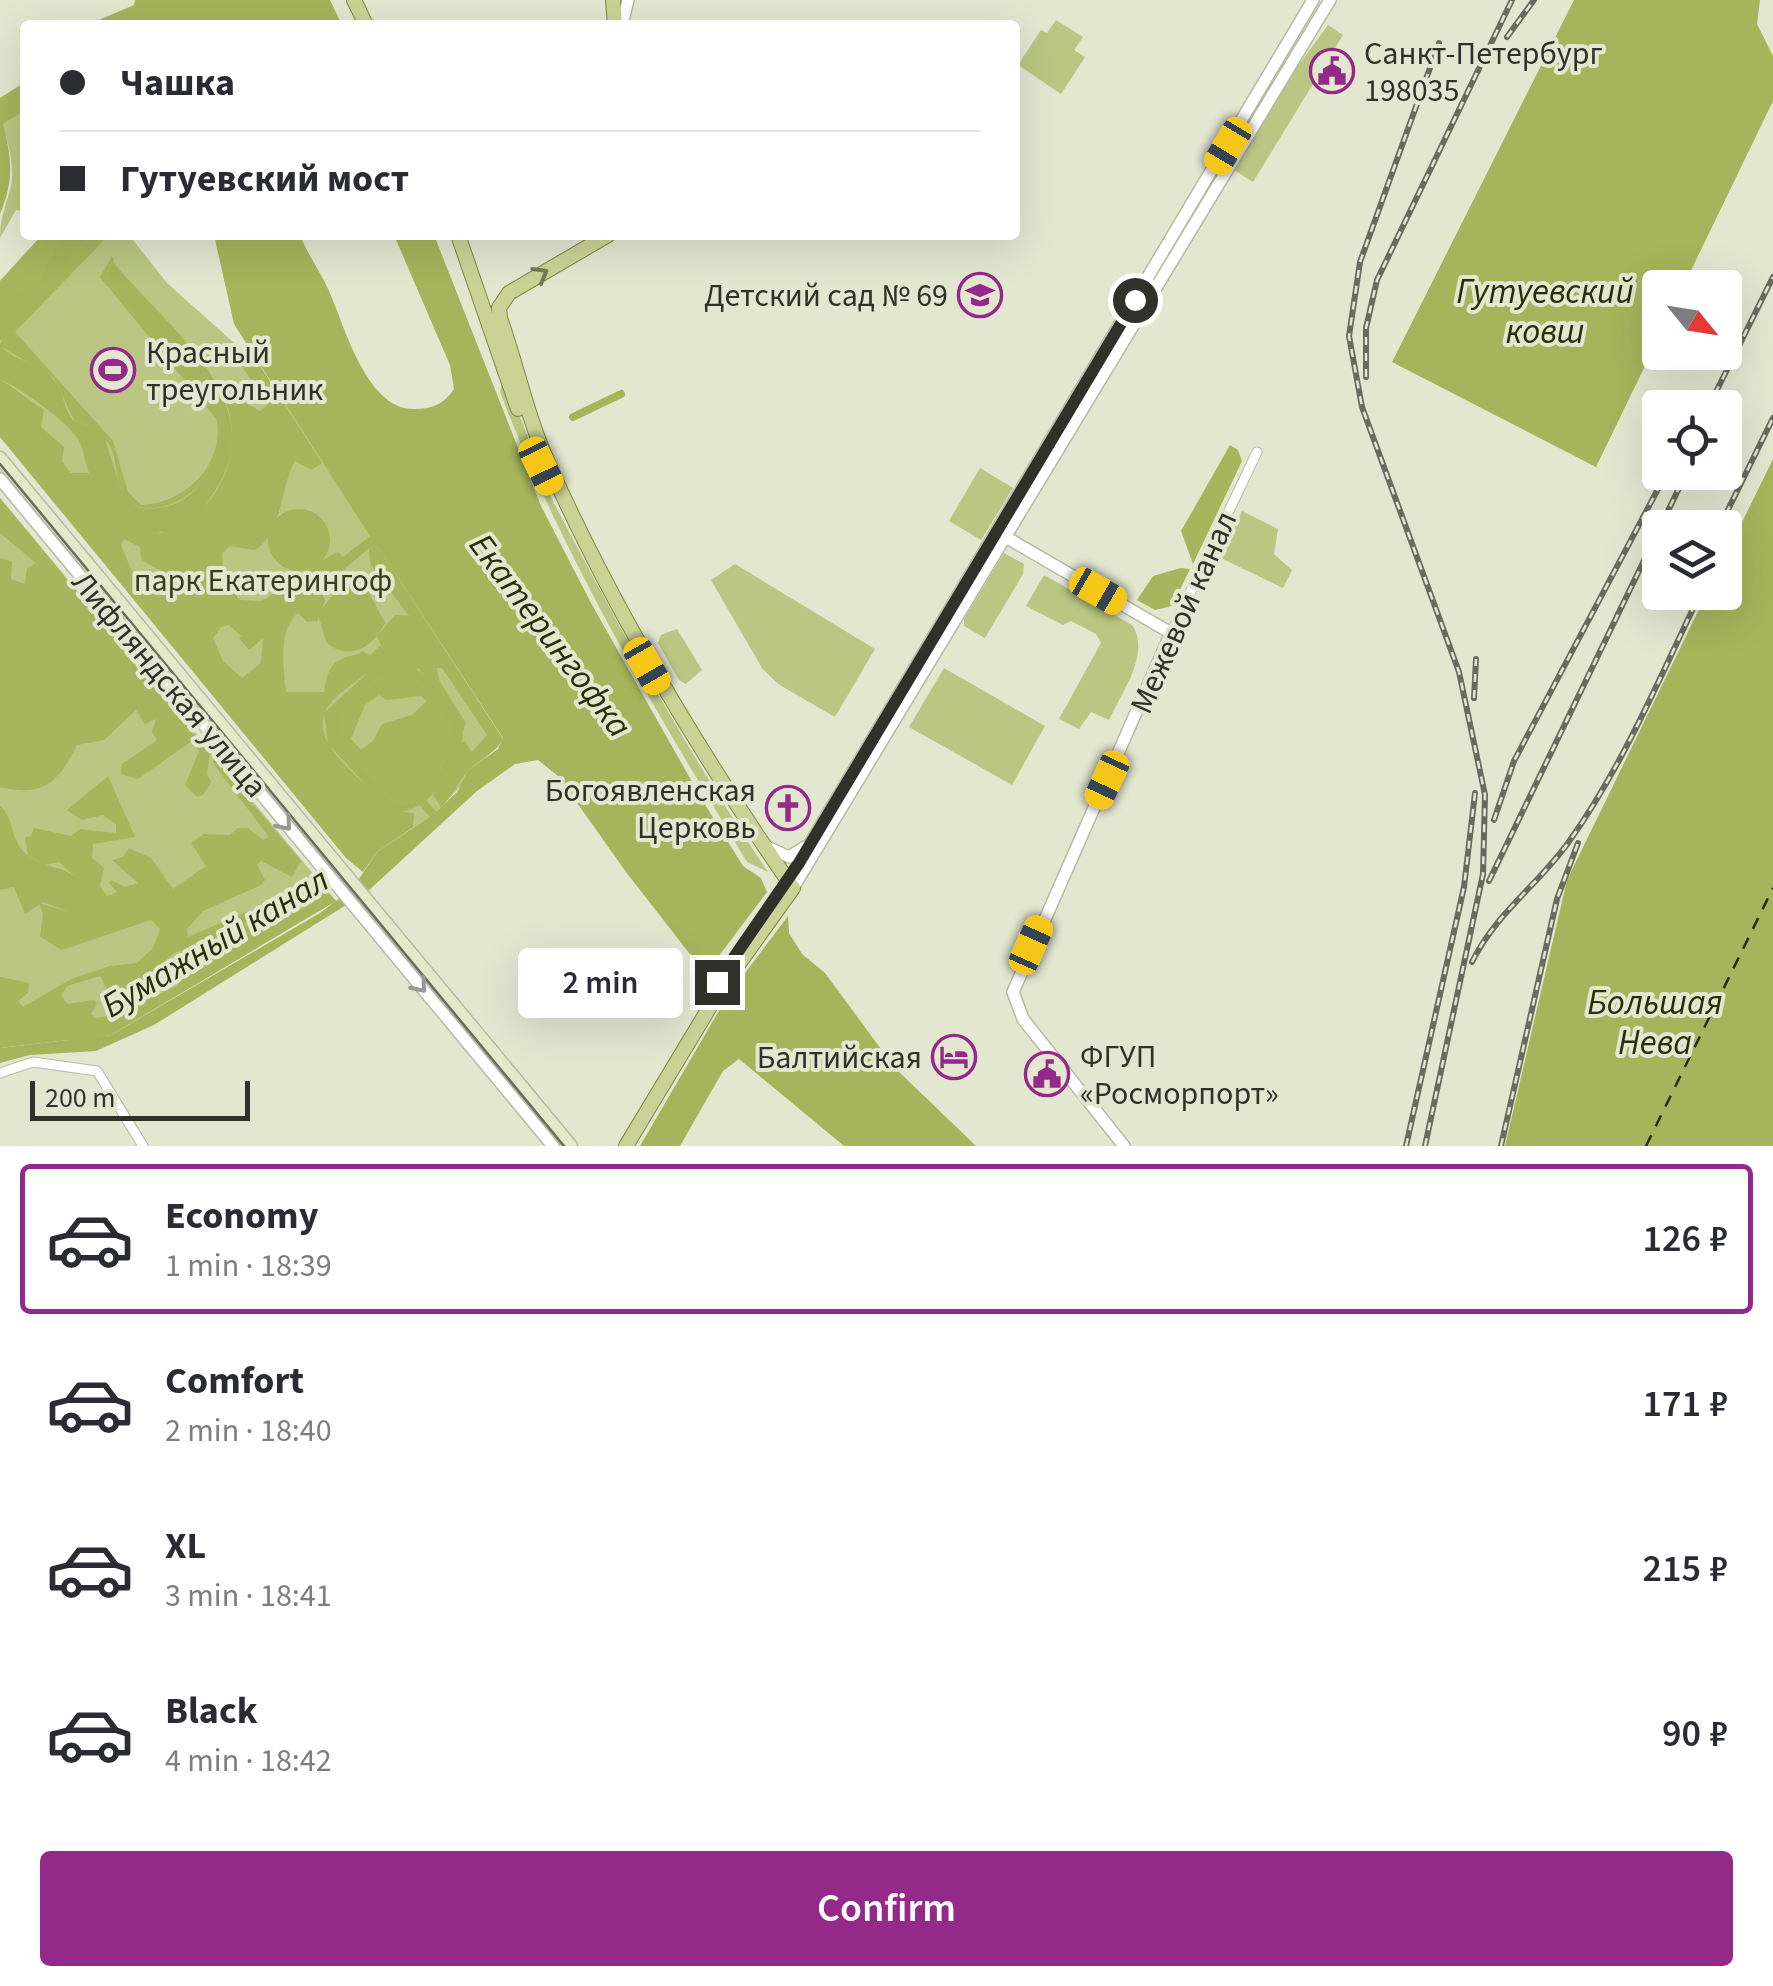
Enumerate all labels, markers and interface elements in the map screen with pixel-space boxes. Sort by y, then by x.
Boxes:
place label: Санкт-Петербург 198035 [1364,31,1603,114]
public building icon: Санкт-Петербург 198035 [1309,48,1355,94]
text: Чашка [120,56,235,110]
car [1200,113,1256,179]
text: Гутуевский мост [120,152,409,206]
one-way arrow [530,267,548,287]
water label: Гутуевский ковш [1456,267,1634,357]
north arrow [1642,270,1742,370]
map controls [1642,270,1742,610]
school or university icon: Детский сад № 69 [957,272,1003,318]
place label: Детский сад № 69 [704,273,948,319]
route start [1113,278,1158,323]
place label: Красный треугольник [146,330,323,413]
sports icon: Красный треугольник [90,347,136,393]
button: locate [1642,390,1742,490]
car [514,432,568,500]
street label: Межевой канал [1119,504,1249,721]
button: layers [1642,510,1742,610]
water label: Екатерингофка [457,523,644,748]
park label: парк Екатерингоф [134,558,392,604]
street label: Лифляндская улица [61,561,278,808]
car [1065,563,1131,619]
car [619,633,675,699]
car [1081,746,1133,814]
place label: Богоявленская Церковь [545,768,756,851]
church icon: Богоявленская Церковь [765,785,811,831]
one-way arrow [274,812,292,830]
water label: Бумажный канал [92,855,339,1031]
car [1005,911,1057,979]
callout: 2 min [517,947,682,1017]
text: 2 min [562,960,639,1006]
route end [695,960,740,1005]
one-way arrow [408,974,426,992]
water label: Большая Нева [1587,978,1723,1068]
hotel icon: Балтийская [931,1034,977,1080]
place label: ФГУП «Росморпорт» [1080,1034,1279,1117]
place label: Балтийская [757,1035,922,1081]
public building icon: ФГУП «Росморпорт» [1024,1051,1070,1097]
scale bar [30,1076,250,1120]
text: 200 m [45,1078,116,1118]
text: Economy [165,1189,318,1243]
icon: car [45,1194,135,1284]
text: 126 ₽ [1642,1212,1728,1266]
text: 1 min · 18:39 [165,1243,332,1289]
text: Comfort [165,1354,304,1408]
icon: car [45,1359,135,1449]
text: 171 ₽ [1642,1377,1728,1431]
text: 2 min · 18:40 [165,1408,332,1454]
text: XL [165,1519,206,1573]
icon: car [45,1524,135,1614]
text: 215 ₽ [1642,1542,1728,1596]
text: 3 min · 18:41 [165,1573,332,1619]
text: Black [165,1684,258,1738]
icon: car [45,1689,135,1779]
text: 90 ₽ [1662,1707,1728,1761]
text: 4 min · 18:42 [165,1738,332,1784]
button: Confirm [40,1851,1733,1966]

